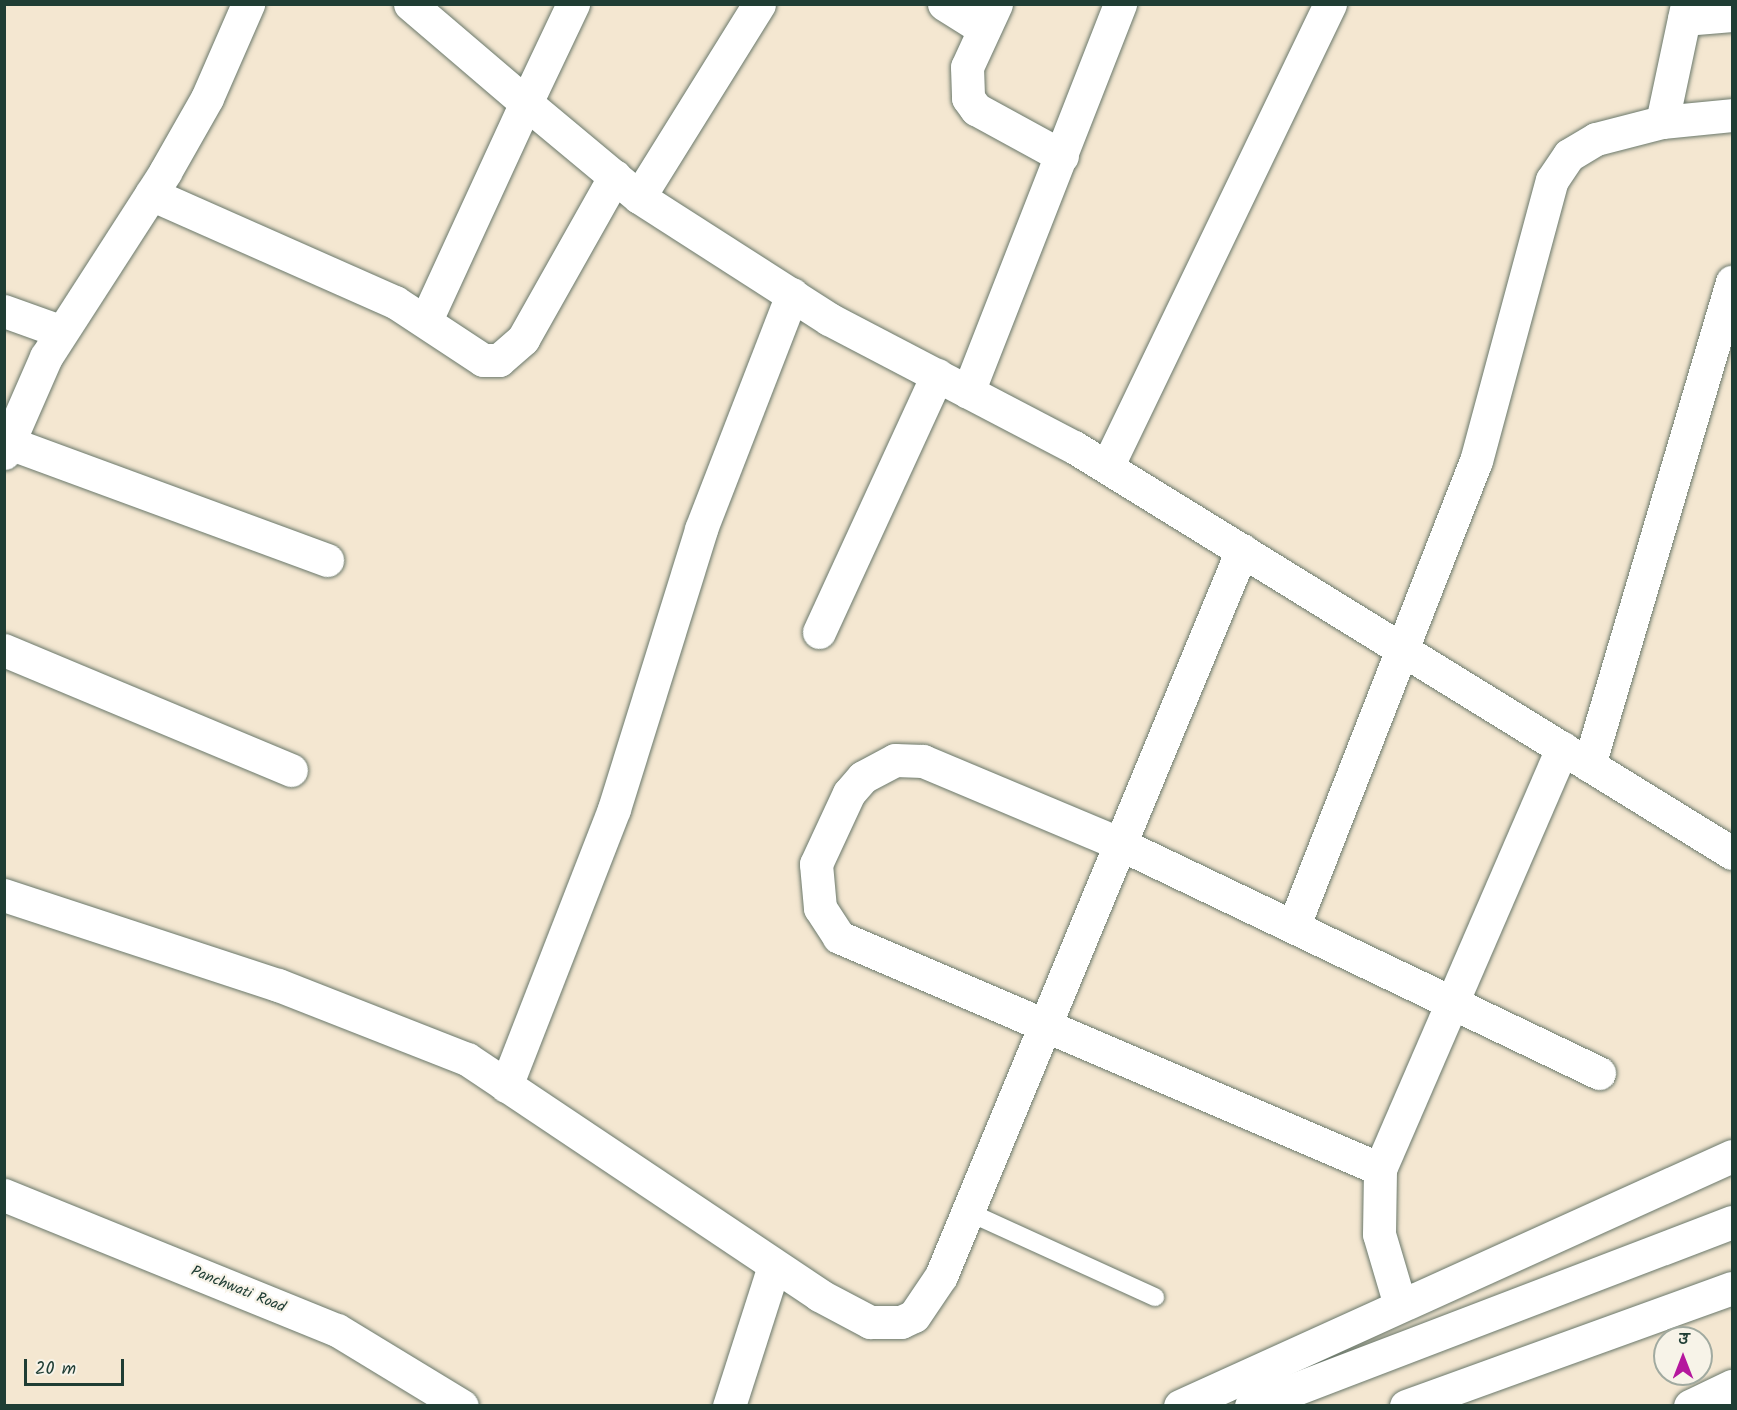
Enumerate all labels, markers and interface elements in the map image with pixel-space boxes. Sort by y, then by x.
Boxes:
street label: Panchwati Road [188,1263,288,1317]
north arrow [1653,1326,1713,1386]
text: उ [1678,1327,1688,1352]
scale bar [27,1347,128,1385]
text: 20 m [35,1355,76,1384]

